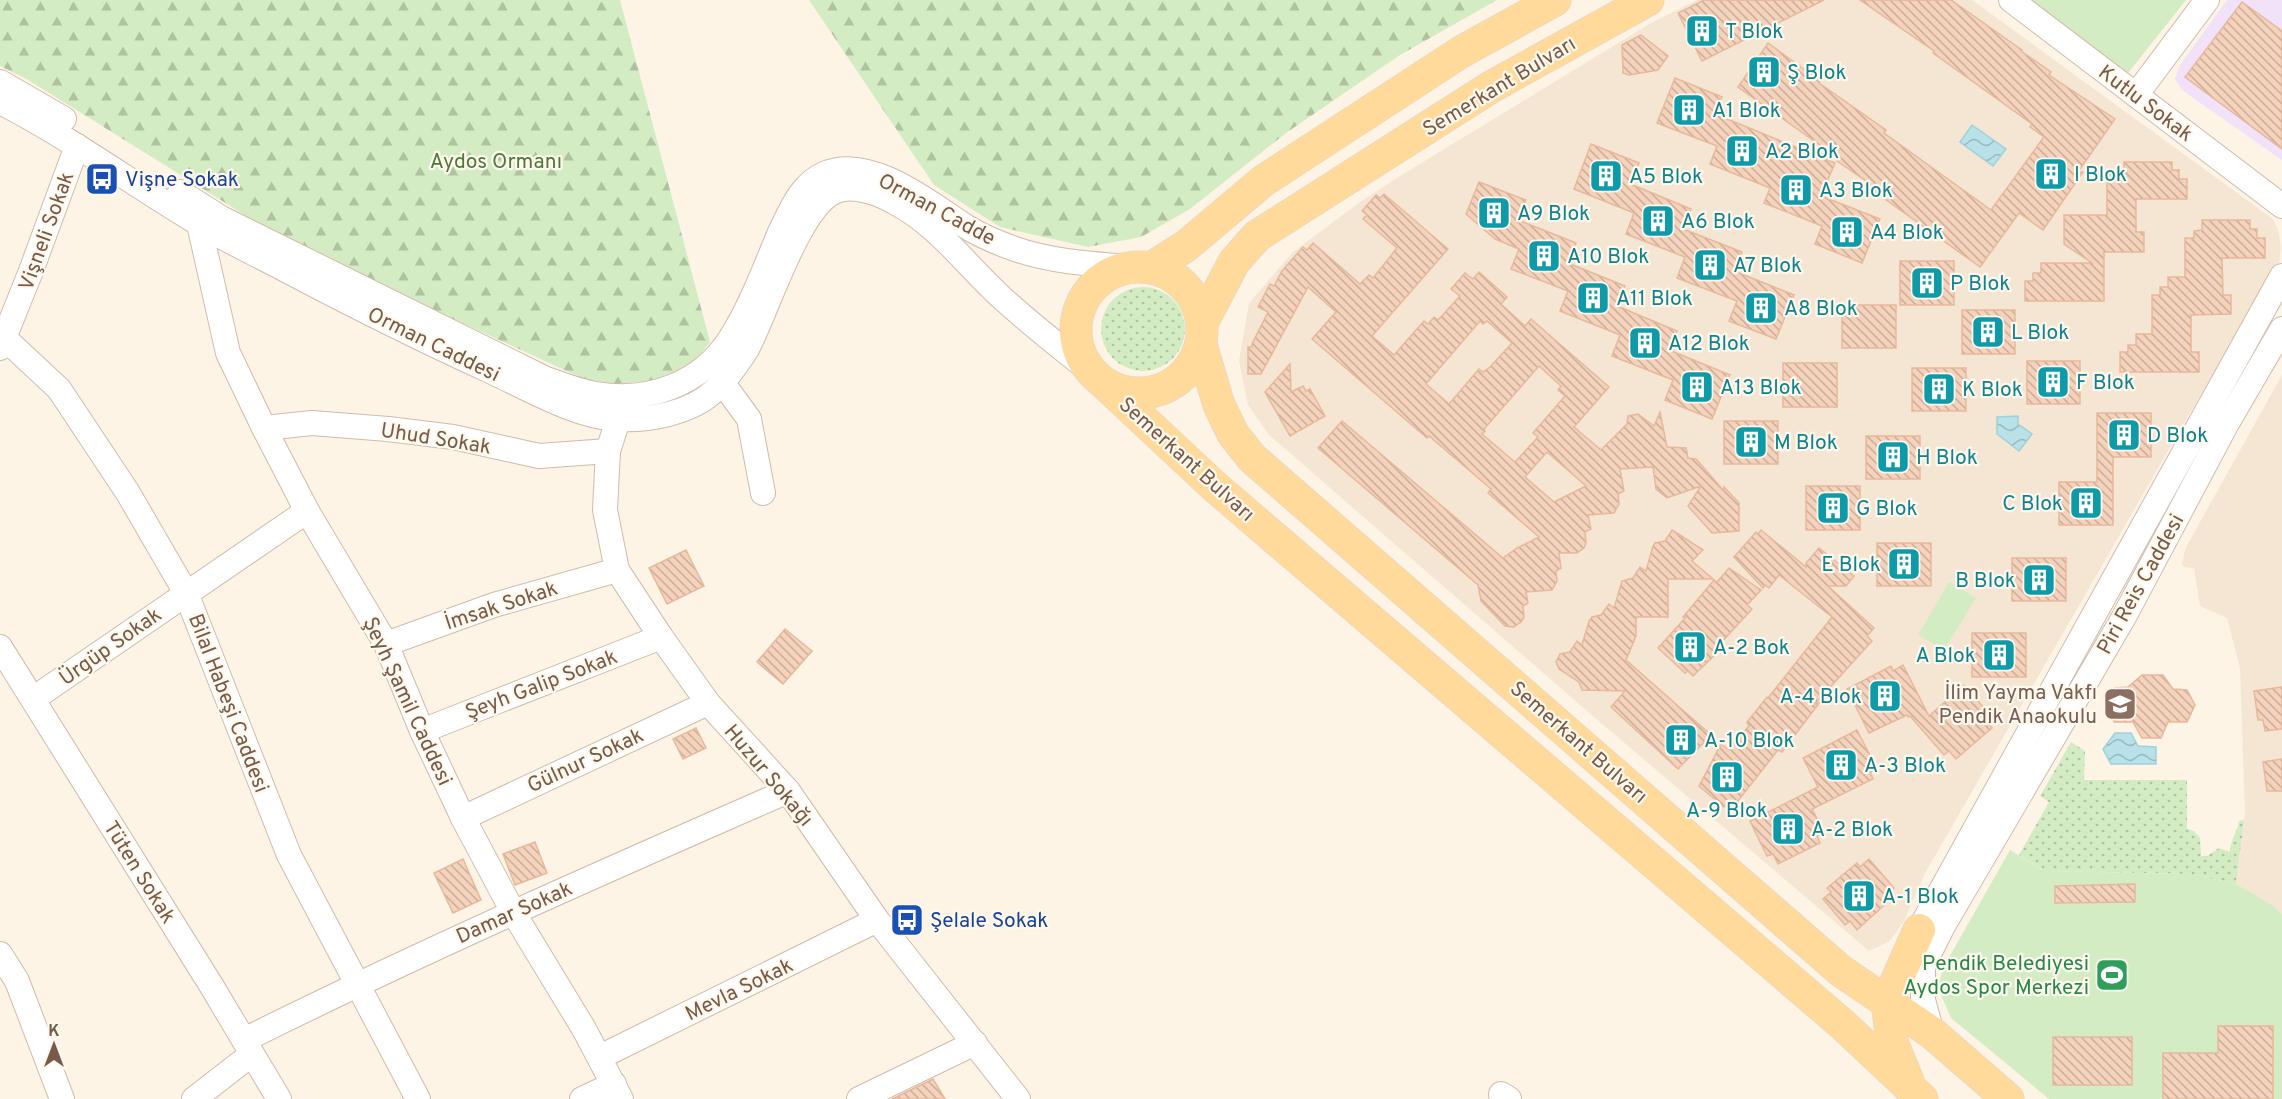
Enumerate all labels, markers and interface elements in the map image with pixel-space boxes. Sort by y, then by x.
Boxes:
building icon: T Blok [1684,13,1720,49]
place label: T Blok [1725,19,1784,46]
street label: Semerkant Bulvarı [1418,31,1581,144]
building icon: Ş Blok [1746,54,1782,90]
place label: Ş Blok [1787,60,1847,87]
street label: Kutlu Sokak [2092,60,2198,149]
building icon: A1 Blok [1671,92,1707,128]
place label: A1 Blok [1712,98,1781,125]
building icon: A2 Blok [1724,133,1760,169]
place label: A2 Blok [1765,139,1839,166]
park label: Aydos Ormanı [430,149,562,176]
building icon: I Blok [2033,156,2069,192]
building icon: A5 Blok [1588,158,1624,194]
bus stop icon: Vişne Sokak [84,161,120,197]
place label: I Blok [2074,162,2127,189]
place label: A5 Blok [1629,164,1703,191]
place label: Vişne Sokak [125,167,239,194]
street label: Vişneli Sokak [13,168,81,295]
street label: Orman Cadde [873,168,1000,253]
building icon: A3 Blok [1778,172,1814,208]
place label: A3 Blok [1819,178,1893,205]
building icon: A9 Blok [1476,195,1512,231]
place label: A9 Blok [1517,201,1590,228]
building icon: A6 Blok [1640,203,1676,239]
place label: A6 Blok [1681,209,1755,236]
building icon: A4 Blok [1829,214,1865,250]
place label: A4 Blok [1870,220,1944,247]
building icon: A10 Blok [1526,238,1562,274]
place label: A10 Blok [1567,244,1649,271]
building icon: A7 Blok [1692,247,1728,283]
place label: A7 Blok [1733,253,1802,280]
building icon: P Blok [1909,265,1945,301]
place label: P Blok [1950,271,2010,298]
building icon: A11 Blok [1575,280,1611,316]
place label: A11 Blok [1616,286,1693,313]
building icon: A8 Blok [1743,290,1779,326]
place label: A8 Blok [1784,296,1858,323]
street label: Orman Caddesi [363,302,504,389]
building icon: L Blok [1970,314,2006,350]
place label: L Blok [2011,320,2069,347]
building icon: A12 Blok [1627,325,1663,361]
place label: A12 Blok [1668,331,1750,358]
building icon: F Blok [2035,364,2071,400]
building icon: A13 Blok [1679,369,1715,405]
place label: F Blok [2076,370,2135,397]
building icon: K Blok [1921,371,1957,407]
place label: A13 Blok [1720,375,1802,402]
place label: K Blok [1962,377,2023,404]
street label: Semerkant Bulvarı [1112,392,1260,528]
street label: Uhud Sokak [379,417,493,462]
building icon: D Blok [2106,417,2142,453]
place label: D Blok [2147,423,2208,450]
building icon: M Blok [1733,424,1769,460]
place label: M Blok [1774,430,1838,457]
building icon: H Blok [1875,439,1911,475]
place label: H Blok [1916,445,1978,472]
building icon: C Blok [2068,485,2104,521]
building icon: G Blok [1815,490,1851,526]
place label: C Blok [2002,491,2063,518]
place label: G Blok [1856,496,1918,523]
street label: Piri Reis Caddesi [2092,510,2191,660]
building icon: E Blok [1886,546,1922,582]
place label: E Blok [1821,552,1881,579]
building icon: B Blok [2021,562,2057,598]
place label: B Blok [1955,568,2016,595]
street label: İmsak Sokak [442,575,561,637]
street label: Ürgüp Sokak [54,602,167,693]
street label: Bilal Habeşi Caddesi [181,610,274,797]
street label: Şeyh Şamil Caddesi [356,613,458,790]
building icon: A-2 Bok [1672,629,1708,665]
place label: A-2 Bok [1713,635,1790,662]
building icon: A Blok [1981,637,2017,673]
place label: A Blok [1915,643,1976,670]
street label: Şeyh Galip Sokak [462,644,621,727]
street label: Semerkant Bulvarı [1504,676,1652,810]
building icon: A-4 Blok [1867,678,1903,714]
place label: İlim Yayma Vakfı Pendik Anaokulu [1938,680,2097,731]
place label: A-4 Blok [1780,684,1862,711]
school or university icon: İlim Yayma Vakfı Pendik Anaokulu [2102,686,2138,722]
street label: Huzur Sokağı [717,719,818,833]
building icon: A-10 Blok [1663,722,1699,758]
street label: Gülnur Sokak [523,723,648,800]
place label: A-10 Blok [1704,728,1795,755]
building icon: A-3 Blok [1823,747,1859,783]
place label: A-3 Blok [1864,753,1946,780]
building icon: A-9 Blok [1709,759,1745,795]
place label: A-9 Blok [1686,798,1768,825]
building icon: A-2 Blok [1770,811,1806,847]
street label: Tüten Sokak [97,816,181,929]
place label: A-2 Blok [1811,817,1893,844]
street label: Damar Sokak [452,876,577,951]
building icon: A-1 Blok [1841,878,1877,914]
place label: A-1 Blok [1882,884,1959,911]
bus stop icon: Şelale Sokak [889,902,925,938]
place label: Şelale Sokak [930,908,1049,935]
place label: Pendik Belediyesi Aydos Spor Merkezi [1903,951,2089,1002]
street label: Mevla Sokak [681,953,798,1028]
sports icon: Pendik Belediyesi Aydos Spor Merkezi [2094,957,2130,993]
north arrow [24,1015,84,1075]
text: K [48,1022,60,1042]

